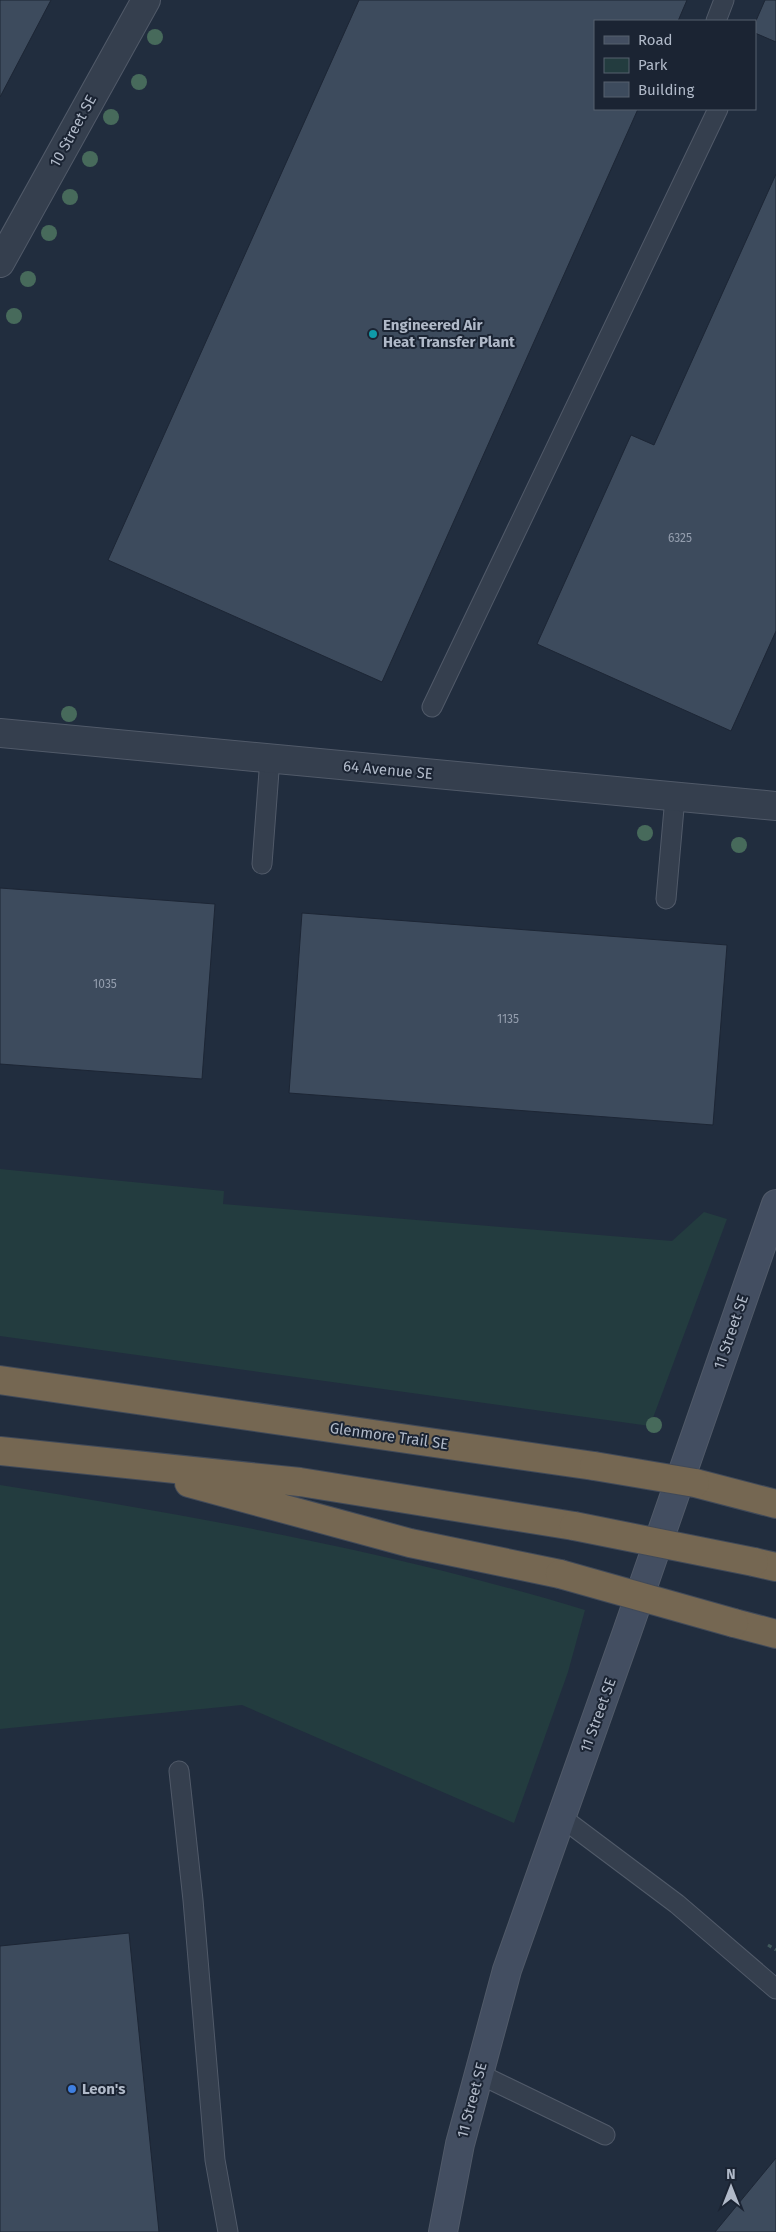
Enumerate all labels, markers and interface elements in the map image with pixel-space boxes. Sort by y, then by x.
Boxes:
legend [594,20,756,110]
text: Road [638,31,673,49]
text: Park [638,56,668,74]
text: Building [638,81,694,99]
street label: 10 Street SE [46,92,100,170]
place label: Engineered Air Heat Transfer Plant [383,316,515,351]
marker: Engineered Air Heat Transfer Plant [367,328,379,340]
house number: 6325 [668,531,692,545]
street label: 64 Avenue SE [342,757,434,783]
house number: 1035 [93,977,117,991]
house number: 1135 [497,1012,519,1026]
street label: 11 Street SE [710,1292,752,1372]
street label: Glenmore Trail SE [329,1419,449,1453]
street label: 11 Street SE [576,1675,620,1755]
street label: 11 Street SE [453,2060,491,2140]
place label: Leon's [82,2080,126,2098]
marker: Leon's [66,2083,78,2095]
north arrow [706,2162,756,2212]
text: N [726,2166,736,2183]

